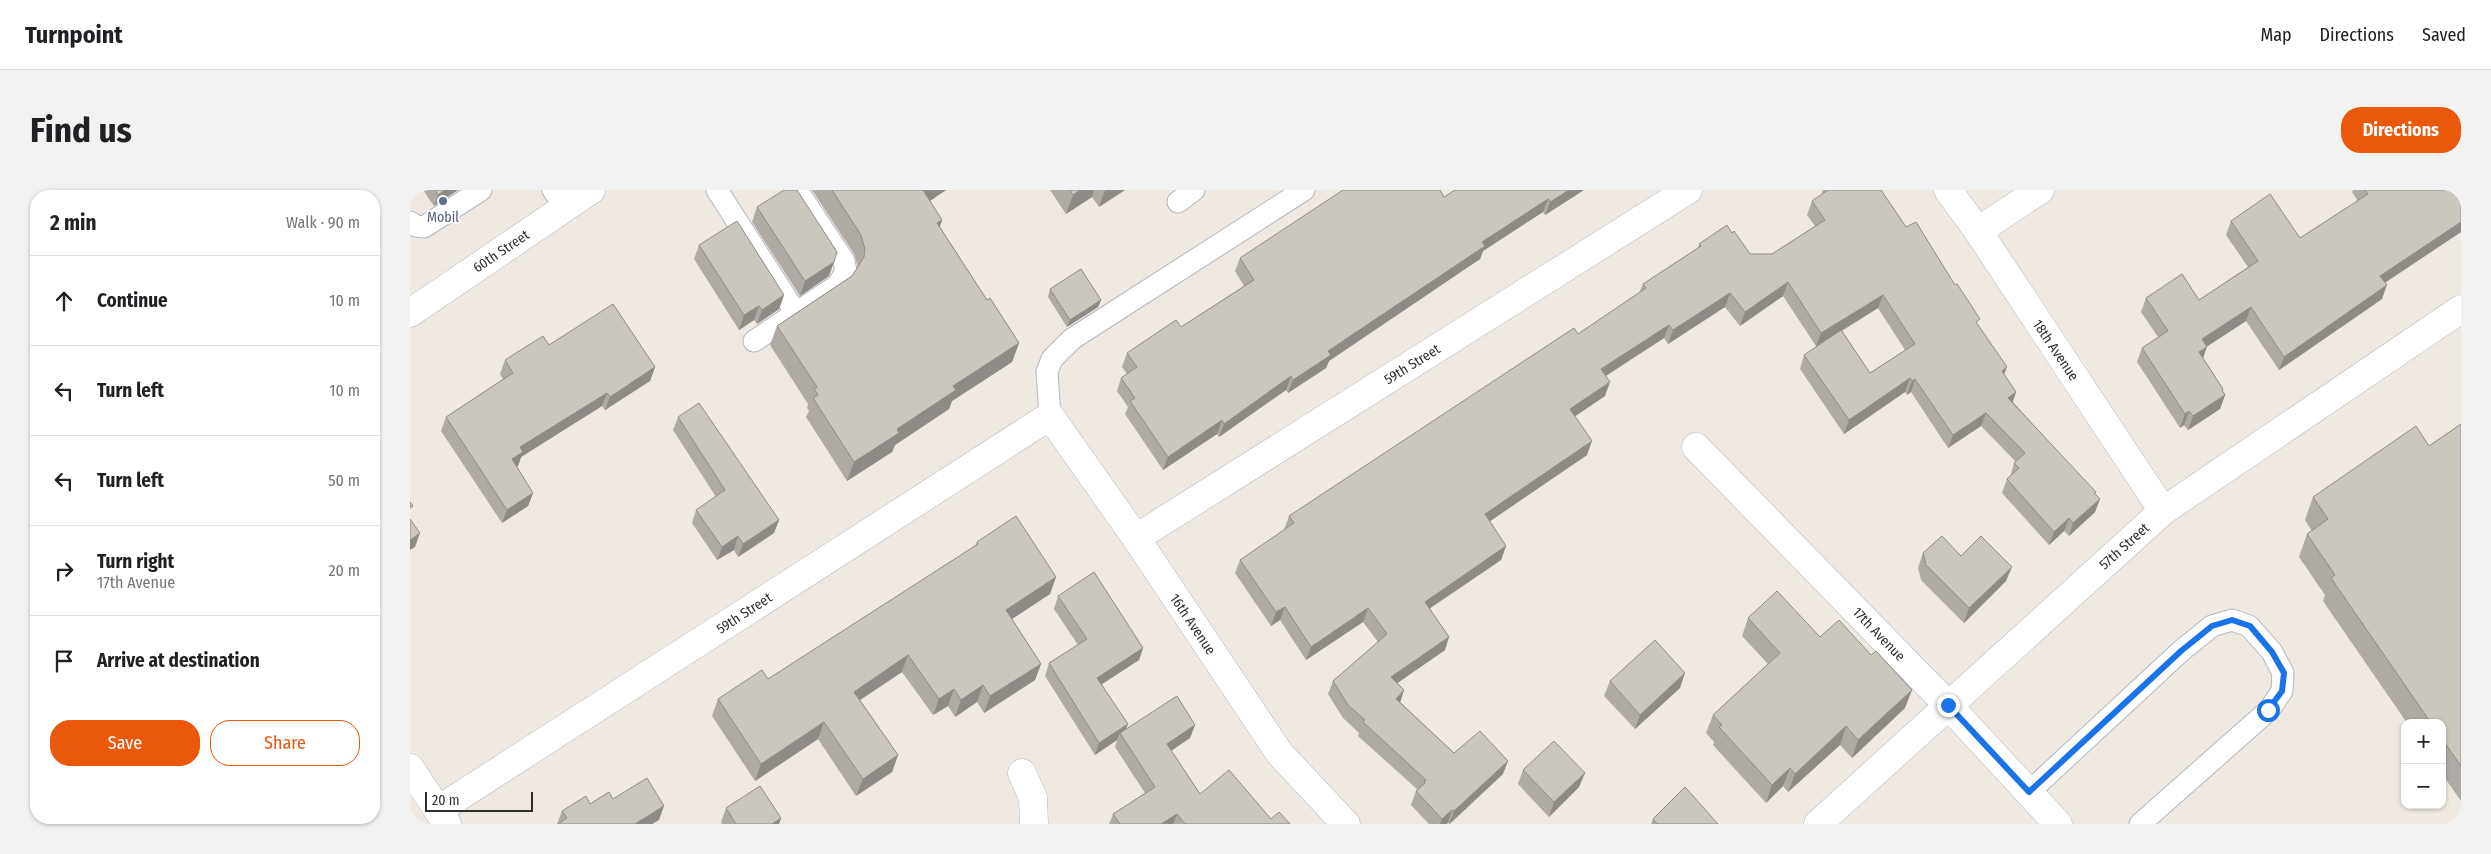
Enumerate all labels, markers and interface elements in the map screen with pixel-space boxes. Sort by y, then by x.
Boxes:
text: Turnpoint [25,21,123,49]
text: Map [2260,24,2292,46]
text: Directions [2320,24,2394,46]
text: Saved [2422,24,2466,46]
button: Directions [2341,107,2461,153]
text: Find us [30,109,132,151]
marker: Mobil [437,195,449,207]
place label: Mobil [427,209,459,226]
text: 2 min [50,210,97,236]
text: Walk · 90 m [286,213,360,232]
street label: 60th Street [470,226,533,276]
icon: ahead [50,287,78,315]
text: Continue [97,289,168,312]
text: 10 m [329,291,360,310]
street label: 18th Avenue [2029,317,2082,384]
street label: 59th Street [1381,340,1444,388]
icon: left [50,377,78,405]
text: Turn left [97,379,164,402]
text: 10 m [329,381,360,400]
icon: left [50,467,78,495]
text: Turn left [97,469,164,492]
text: 50 m [328,471,360,490]
street label: 57th Street [2096,519,2153,573]
text: Turn right [97,550,174,573]
icon: right [50,557,78,585]
text: 20 m [329,561,360,580]
text: 17th Avenue [97,573,175,592]
street label: 59th Street [713,589,776,638]
street label: 16th Avenue [1166,591,1219,658]
street label: 17th Avenue [1849,604,1909,665]
icon: arrive [50,647,78,675]
text: Arrive at destination [97,649,260,672]
route end [1937,694,1960,717]
route start [2257,699,2280,722]
map controls [2401,719,2446,809]
button: + [2401,719,2446,764]
button: Save [50,720,200,766]
button: Share [210,720,360,766]
button: − [2401,764,2446,809]
scale bar [425,789,532,812]
text: 20 m [432,792,460,809]

